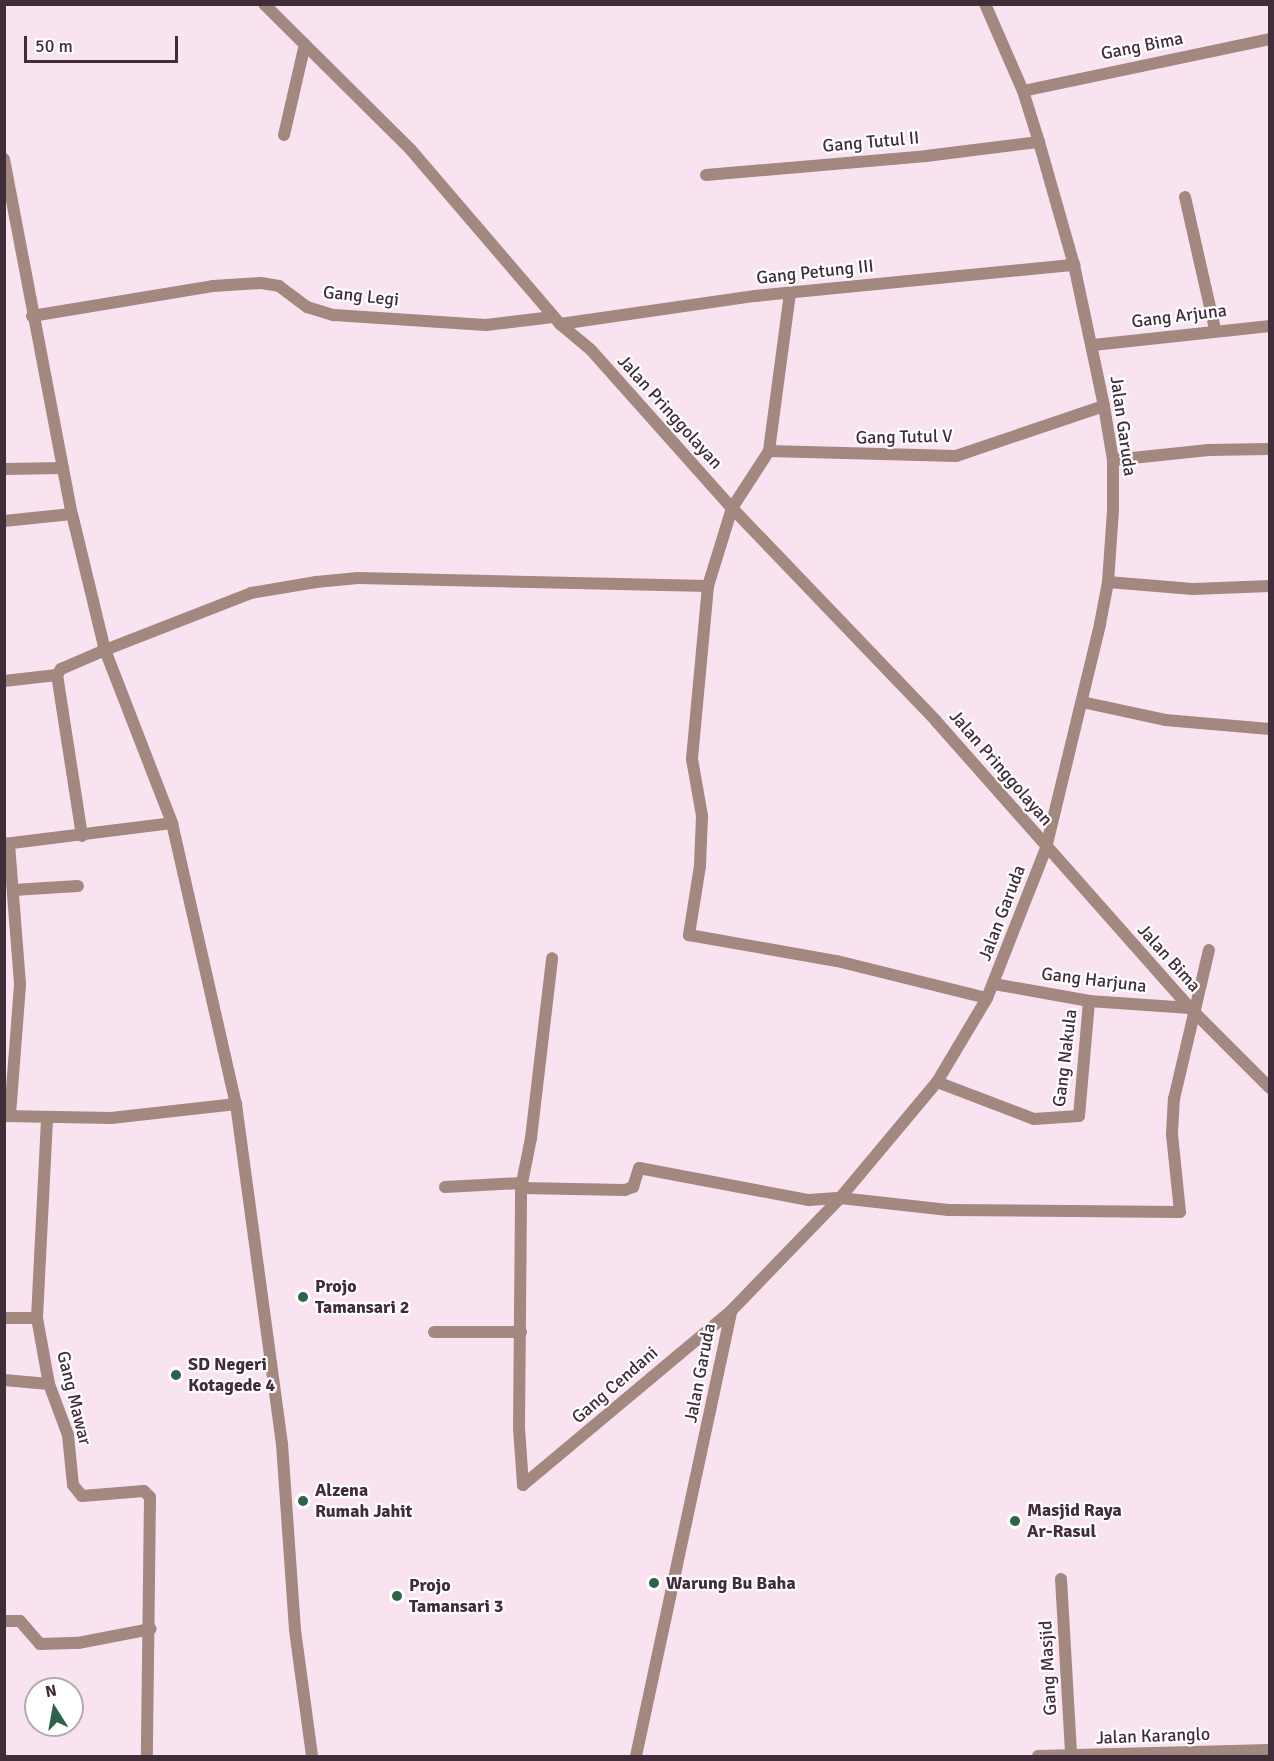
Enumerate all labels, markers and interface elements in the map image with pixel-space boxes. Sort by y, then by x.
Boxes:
scale bar [27,24,182,62]
street label: Gang Bima [1099,27,1185,65]
text: 50 m [35,35,73,57]
street label: Gang Tutul II [822,127,920,157]
street label: Gang Petung III [755,255,875,289]
street label: Gang Legi [322,281,400,311]
street label: Gang Arjuna [1130,299,1228,333]
street label: Jalan Pringgolayan [613,350,727,474]
street label: Jalan Garuda [1105,375,1141,477]
street label: Gang Tutul V [855,425,953,449]
street label: Jalan Pringgolayan [945,706,1057,830]
street label: Jalan Garuda [974,862,1030,964]
street label: Jalan Bima [1133,919,1205,997]
street label: Gang Harjuna [1040,963,1148,997]
street label: Gang Nakula [1048,1008,1082,1108]
place label: Projo Tamansari 2 [315,1276,410,1318]
marker: Projo Tamansari 2 [296,1290,310,1304]
street label: Jalan Garuda [680,1321,720,1425]
street label: Gang Cendani [568,1342,662,1428]
street label: Gang Mawar [52,1349,96,1447]
place label: SD Negeri Kotagede 4 [188,1354,275,1396]
marker: SD Negeri Kotagede 4 [169,1368,183,1382]
place label: Alzena Rumah Jahit [315,1480,412,1522]
marker: Alzena Rumah Jahit [296,1494,310,1508]
place label: Masjid Raya Ar-Rasul [1027,1500,1122,1543]
marker: Masjid Raya Ar-Rasul [1008,1514,1022,1528]
place label: Warung Bu Baha [666,1572,796,1594]
place label: Projo Tamansari 3 [409,1575,504,1618]
marker: Warung Bu Baha [647,1576,661,1590]
marker: Projo Tamansari 3 [390,1589,404,1603]
street label: Gang Masjid [1035,1620,1061,1716]
north arrow [24,1677,84,1737]
text: N [44,1680,58,1702]
street label: Jalan Karanglo [1096,1723,1210,1749]

